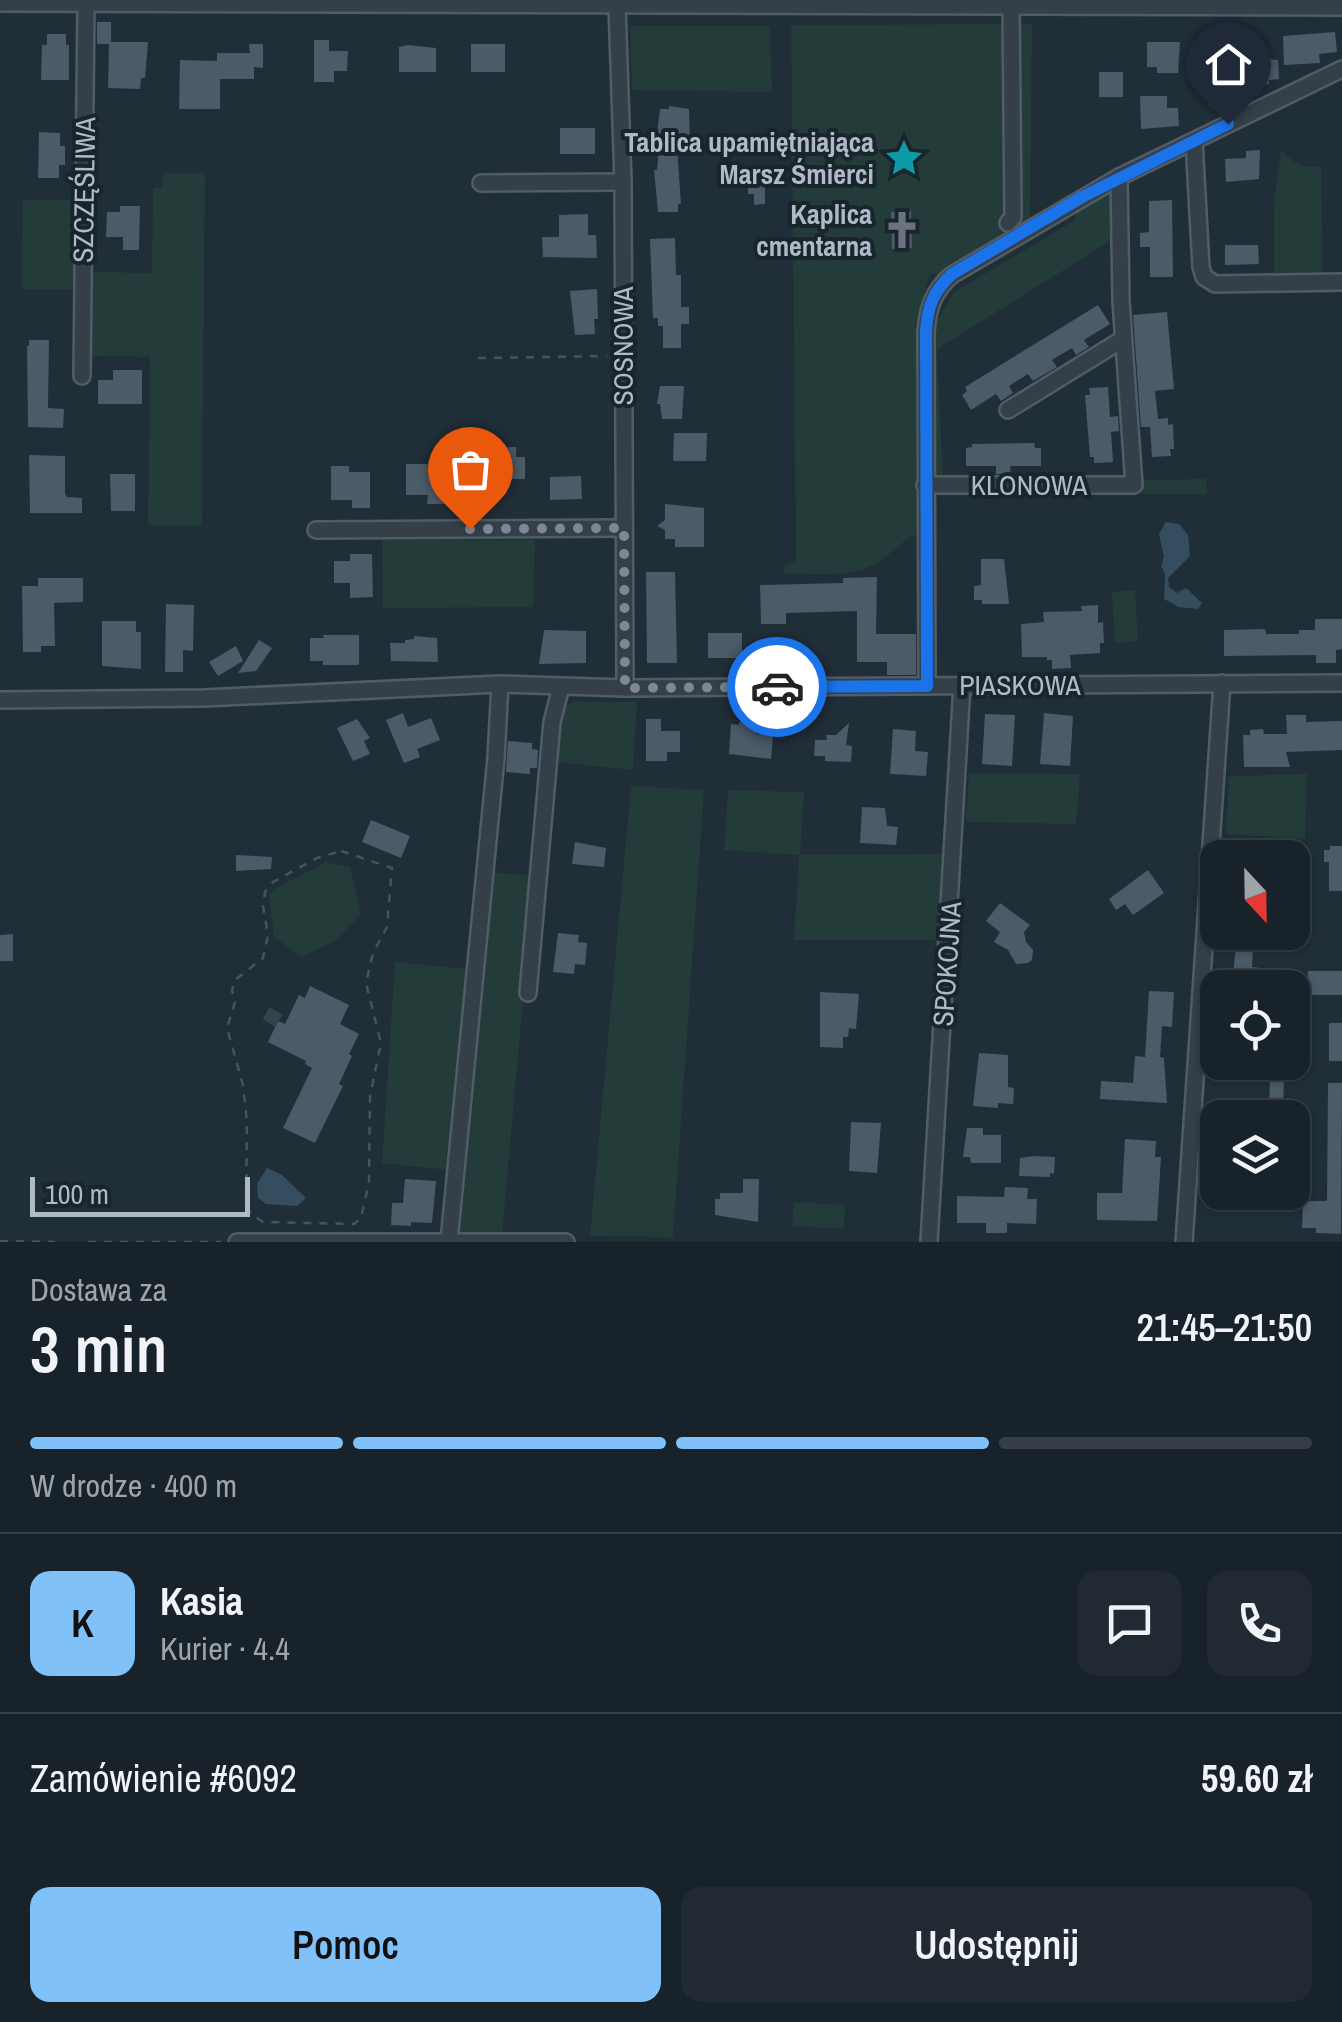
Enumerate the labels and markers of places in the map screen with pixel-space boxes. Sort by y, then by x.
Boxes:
pin [1186,22,1271,125]
place label: Tablica upamiętniająca Marsz Śmierci [624,123,874,193]
place icon: Tablica upamiętniająca Marsz Śmierci [883,137,925,179]
place label: Kaplica cmentarna [756,195,872,265]
church icon: Kaplica cmentarna [881,209,923,251]
pin [428,427,513,530]

